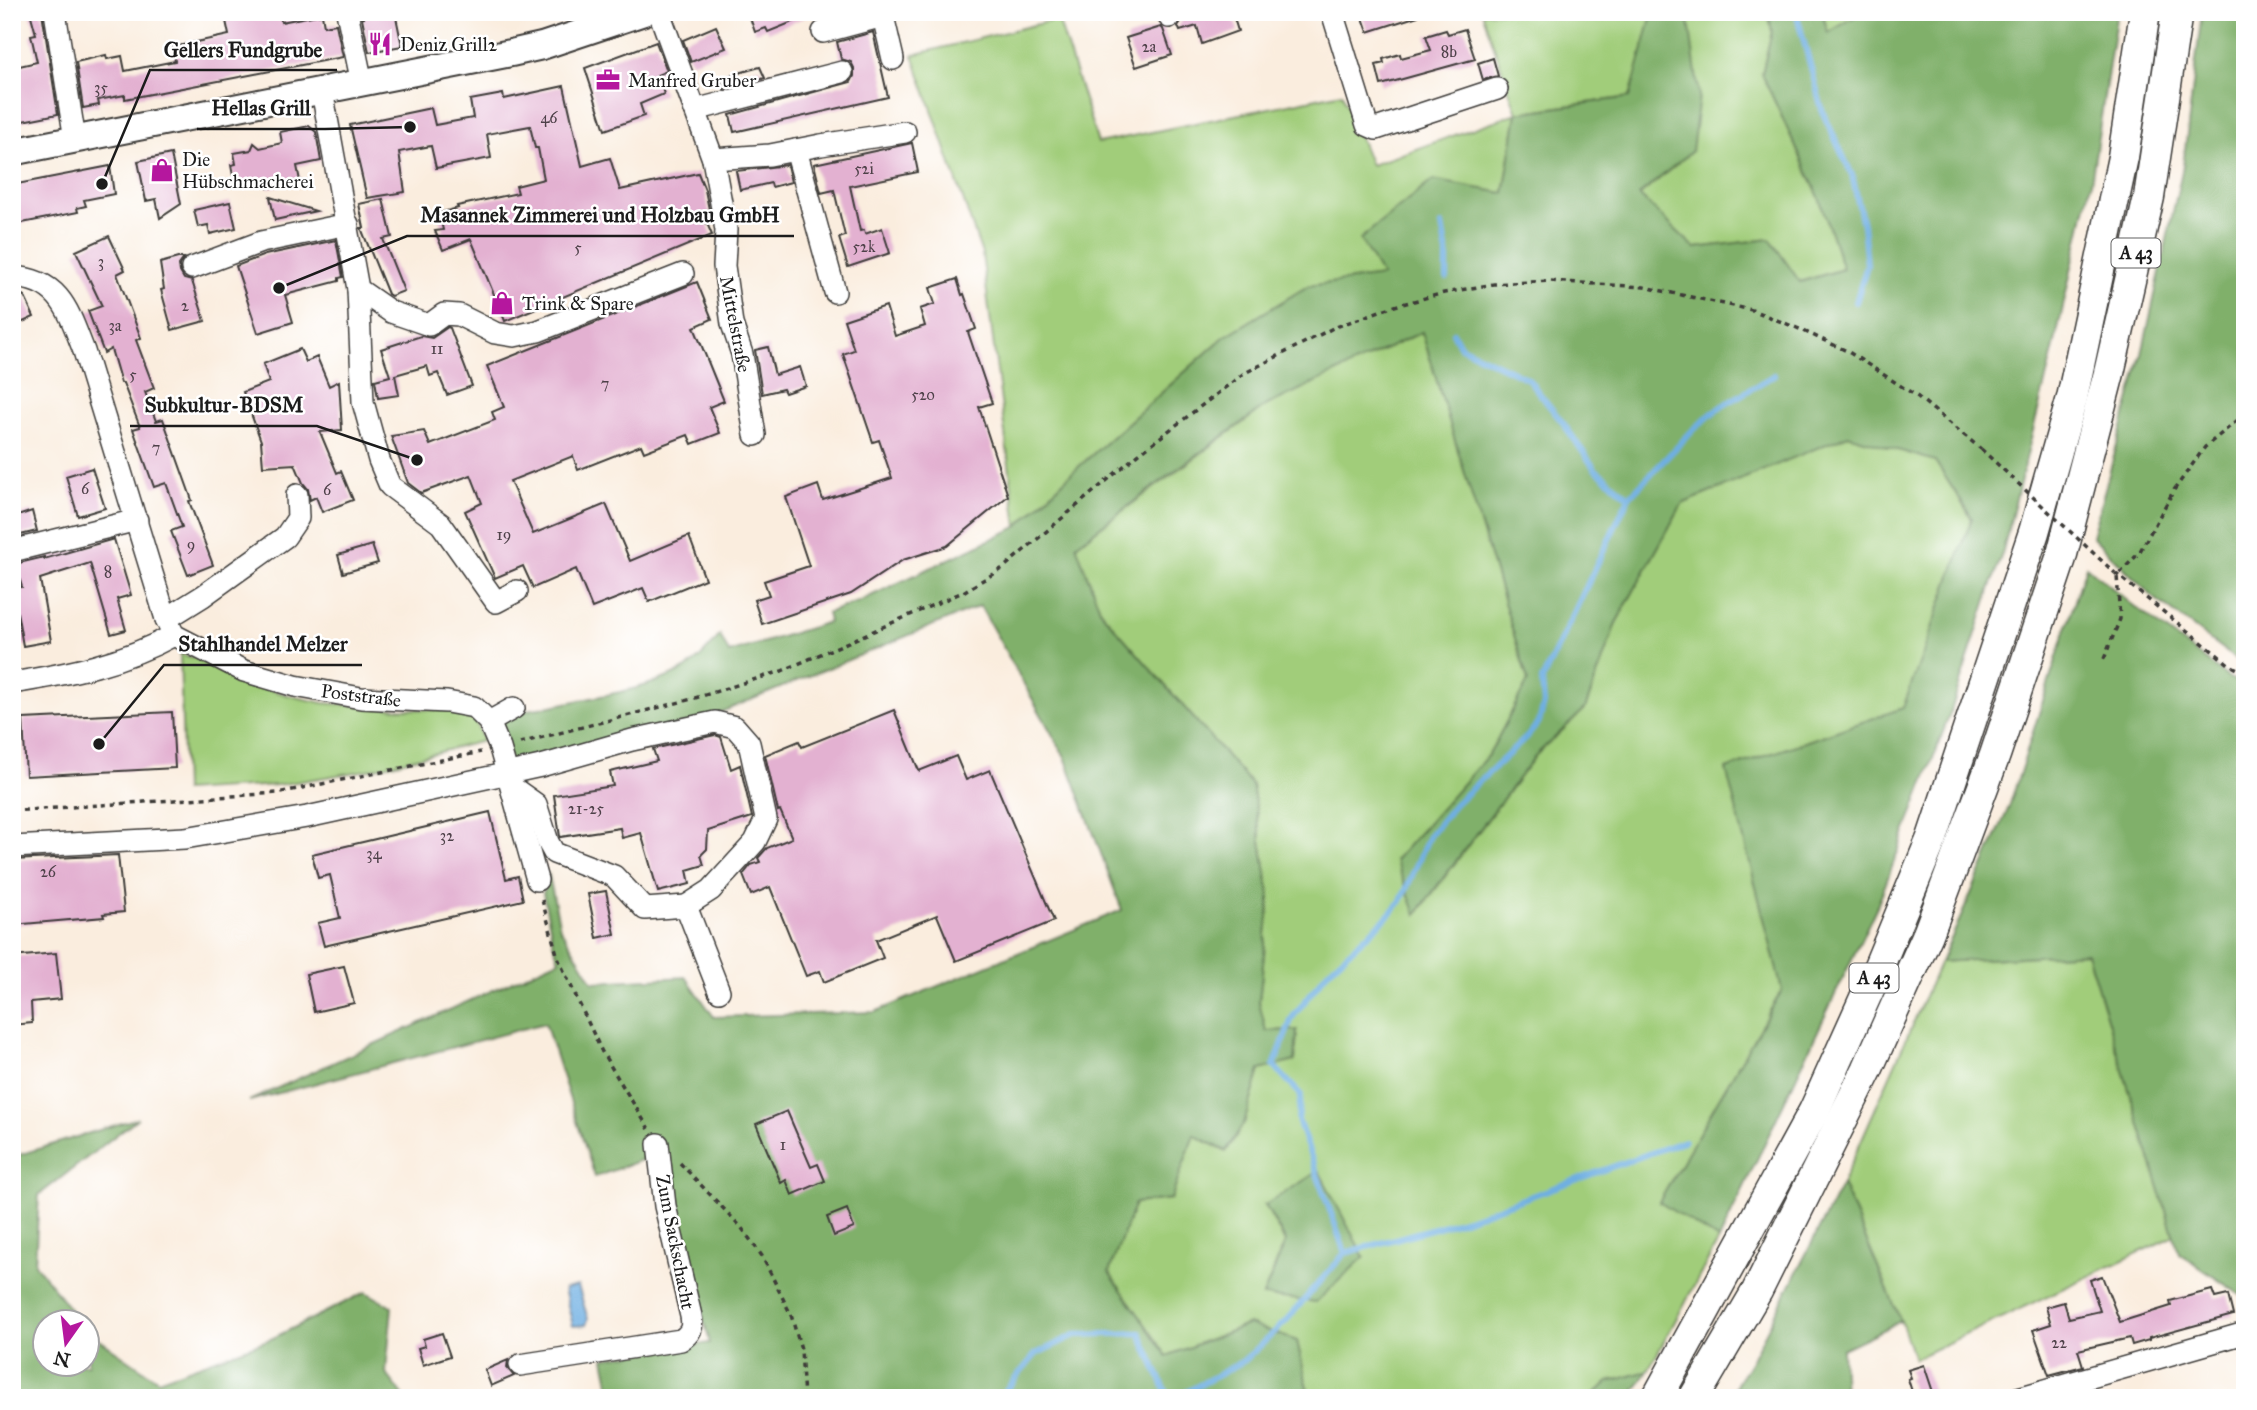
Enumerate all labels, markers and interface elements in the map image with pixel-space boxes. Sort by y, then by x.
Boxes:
callout: Gellers Fundgrube [150,28,337,70]
restaurant icon: Deniz Grill2 [366,30,394,58]
place label: Deniz Grill2 [400,33,498,56]
text: Gellers Fundgrube [164,37,323,63]
house number: 2a [1142,37,1157,56]
house number: 8b [1441,42,1457,61]
office icon: Manfred Gruber [594,66,622,94]
place label: Manfred Gruber [628,69,757,92]
house number: 35 [94,78,108,97]
callout: Hellas Grill [197,87,325,129]
text: Hellas Grill [211,95,312,121]
house number: 46 [540,108,558,127]
place label: Die Hübschmacherei [182,148,314,193]
shop icon: Die Hübschmacherei [148,156,176,184]
house number: 52i [854,159,874,178]
callout: Masannek Zimmerei und Holzbau GmbH [407,194,794,236]
text: Masannek Zimmerei und Holzbau GmbH [420,202,780,228]
house number: 52k [853,237,876,256]
house number: 5 [574,238,582,257]
road number: A 43 [2112,239,2160,268]
house number: 3 [98,252,104,271]
street label: Mittelstraße [715,274,756,374]
shop icon: Trink & Spare [488,289,516,317]
place label: Trink & Spare [522,292,634,315]
house number: 2 [181,296,189,315]
house number: 3a [108,316,122,335]
house number: 11 [431,339,443,358]
house number: 5 [129,365,137,384]
house number: 7 [601,374,609,393]
callout: Subkultur-BDSM [130,384,317,426]
house number: 52o [911,385,935,404]
text: Subkultur-BDSM [145,392,304,418]
house number: 7 [152,438,160,457]
house number: 6 [81,479,90,498]
house number: 6 [323,480,332,499]
house number: 19 [497,525,511,544]
house number: 9 [187,535,195,554]
house number: 8 [104,562,112,581]
callout: Stahlhandel Melzer [164,623,362,665]
text: Stahlhandel Melzer [178,631,349,657]
street label: Poststraße [320,679,402,712]
house number: 21-25 [568,799,605,818]
house number: 32 [440,826,454,845]
house number: 34 [366,844,383,863]
house number: 26 [40,862,57,881]
road number: A 43 [1850,964,1898,993]
house number: 1 [780,1135,786,1154]
street label: Zum Sackschacht [651,1173,700,1312]
north arrow [32,1308,102,1378]
house number: 22 [2051,1333,2067,1352]
text: N [51,1346,73,1372]

